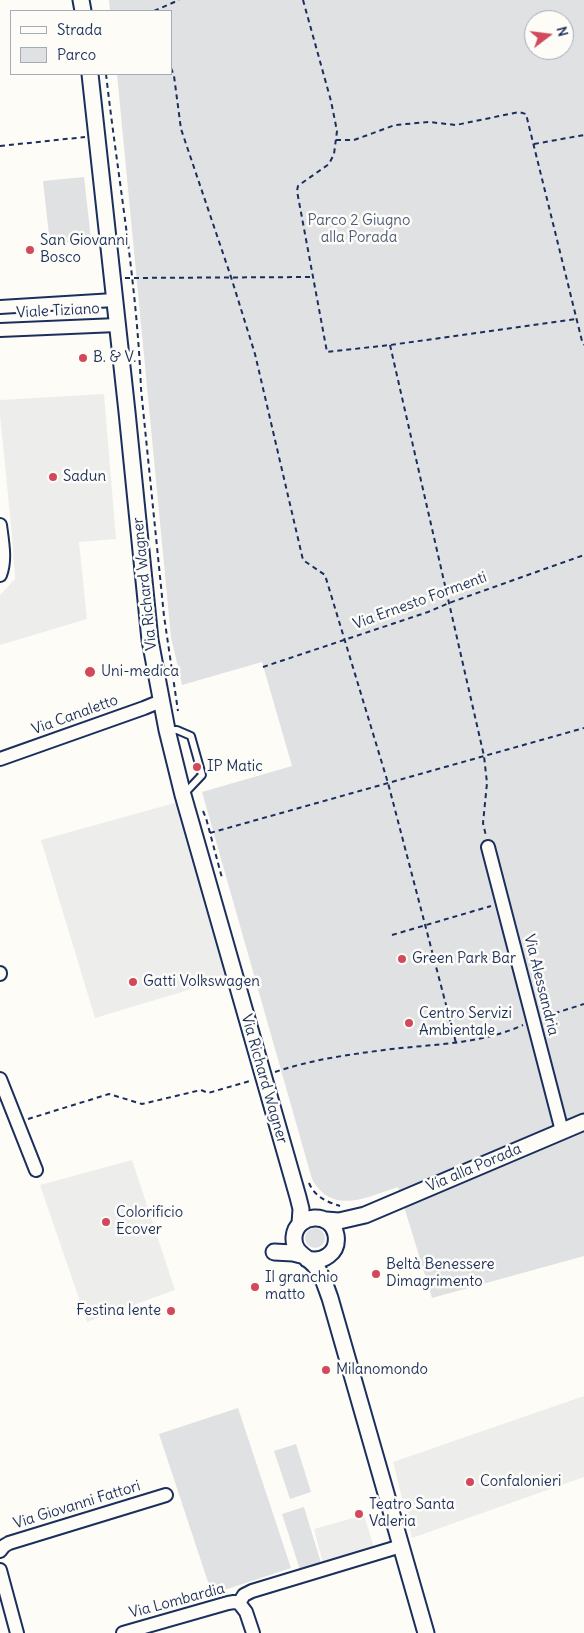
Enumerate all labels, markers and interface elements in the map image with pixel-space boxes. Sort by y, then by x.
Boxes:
legend [10,10,172,75]
north arrow [524,10,574,60]
text: Strada [57,20,102,39]
text: N [553,24,572,38]
text: Parco [57,45,96,64]
park label: Parco 2 Giugno alla Porada [308,212,410,247]
place label: San Giovanni Bosco [40,232,128,267]
marker: San Giovanni Bosco [24,244,36,256]
street label: Viale Tiziano [16,300,100,322]
place label: B. & V. [93,349,136,367]
marker: B. & V. [77,352,89,364]
place label: Sadun [63,468,106,486]
marker: Sadun [47,471,59,483]
street label: Via Richard Wagner [129,516,161,652]
street label: Via Ernesto Formenti [351,568,489,634]
place label: Uni-medica [101,663,179,681]
marker: Uni-medica [83,665,97,679]
street label: Via Canaletto [29,691,121,739]
place label: IP Matic [207,758,263,776]
marker: IP Matic [191,761,203,773]
street label: Via Alessandria [520,933,562,1037]
place label: Green Park Bar [412,950,516,968]
marker: Green Park Bar [396,953,408,965]
place label: Gatti Volkswagen [143,973,260,991]
marker: Gatti Volkswagen [127,976,139,988]
place label: Centro Servizi Ambientale [419,1005,512,1040]
street label: Via Richard Wagner [237,1012,291,1146]
marker: Centro Servizi Ambientale [403,1017,415,1029]
street label: Via alla Porada [424,1140,524,1196]
place label: Colorificio Ecover [116,1204,183,1239]
marker: Colorificio Ecover [100,1216,112,1228]
place label: Beltà Benessere Dimagrimento [386,1256,495,1291]
marker: Beltà Benessere Dimagrimento [370,1268,382,1280]
place label: Il granchio matto [265,1269,338,1304]
marker: Il granchio matto [249,1281,261,1293]
place label: Festina lente [76,1302,161,1320]
marker: Festina lente [165,1305,177,1317]
place label: Milanomondo [336,1361,428,1379]
marker: Milanomondo [320,1364,332,1376]
place label: Confalonieri [480,1473,561,1491]
marker: Confalonieri [464,1476,476,1488]
street label: Via Giovanni Fattori [11,1477,143,1533]
place label: Teatro Santa Valeria [369,1496,455,1531]
marker: Teatro Santa Valeria [353,1508,365,1520]
street label: Via Lombardia [127,1580,227,1622]

